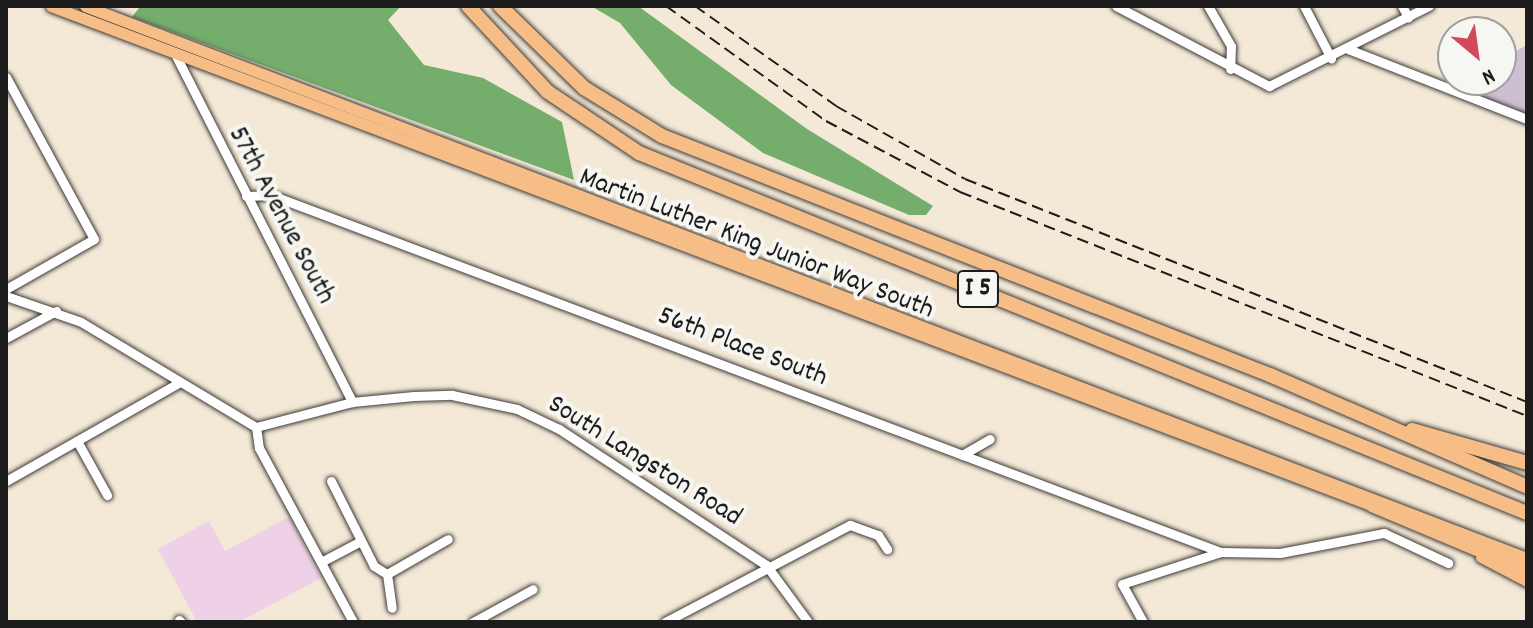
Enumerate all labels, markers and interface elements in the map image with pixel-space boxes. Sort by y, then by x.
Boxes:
north arrow [1437,16,1517,96]
text: N [1476,59,1500,92]
street label: 57th Avenue South [219,121,341,311]
street label: Martin Luther King Junior Way South [574,162,938,328]
road number: I 5 [956,267,1000,311]
street label: 56th Place South [653,300,831,396]
street label: South Langston Road [541,389,747,535]

